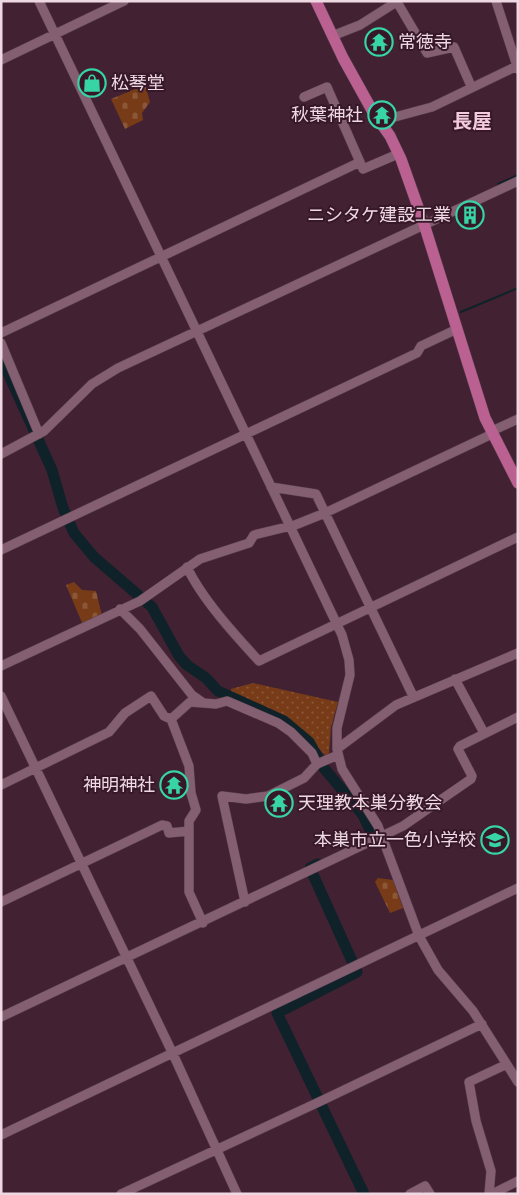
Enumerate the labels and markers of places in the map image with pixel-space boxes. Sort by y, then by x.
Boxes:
temple icon: 常徳寺 [364,27,394,57]
place label: 常徳寺 [398,32,452,53]
shop icon: 松琴堂 [77,68,107,98]
place label: 松琴堂 [111,73,165,94]
temple icon: 秋葉神社 [367,100,397,130]
place label: 秋葉神社 [291,105,363,126]
building icon: ニシタケ建設工業 [455,200,485,230]
place label: ニシタケ建設工業 [307,205,451,226]
temple icon: 神明神社 [159,770,189,800]
place label: 神明神社 [83,775,155,796]
temple icon: 天理教本巣分教会 [264,788,294,818]
place label: 天理教本巣分教会 [298,793,442,814]
school or university icon: 本巣市立一色小学校 [480,825,510,855]
place label: 本巣市立一色小学校 [314,830,476,851]

